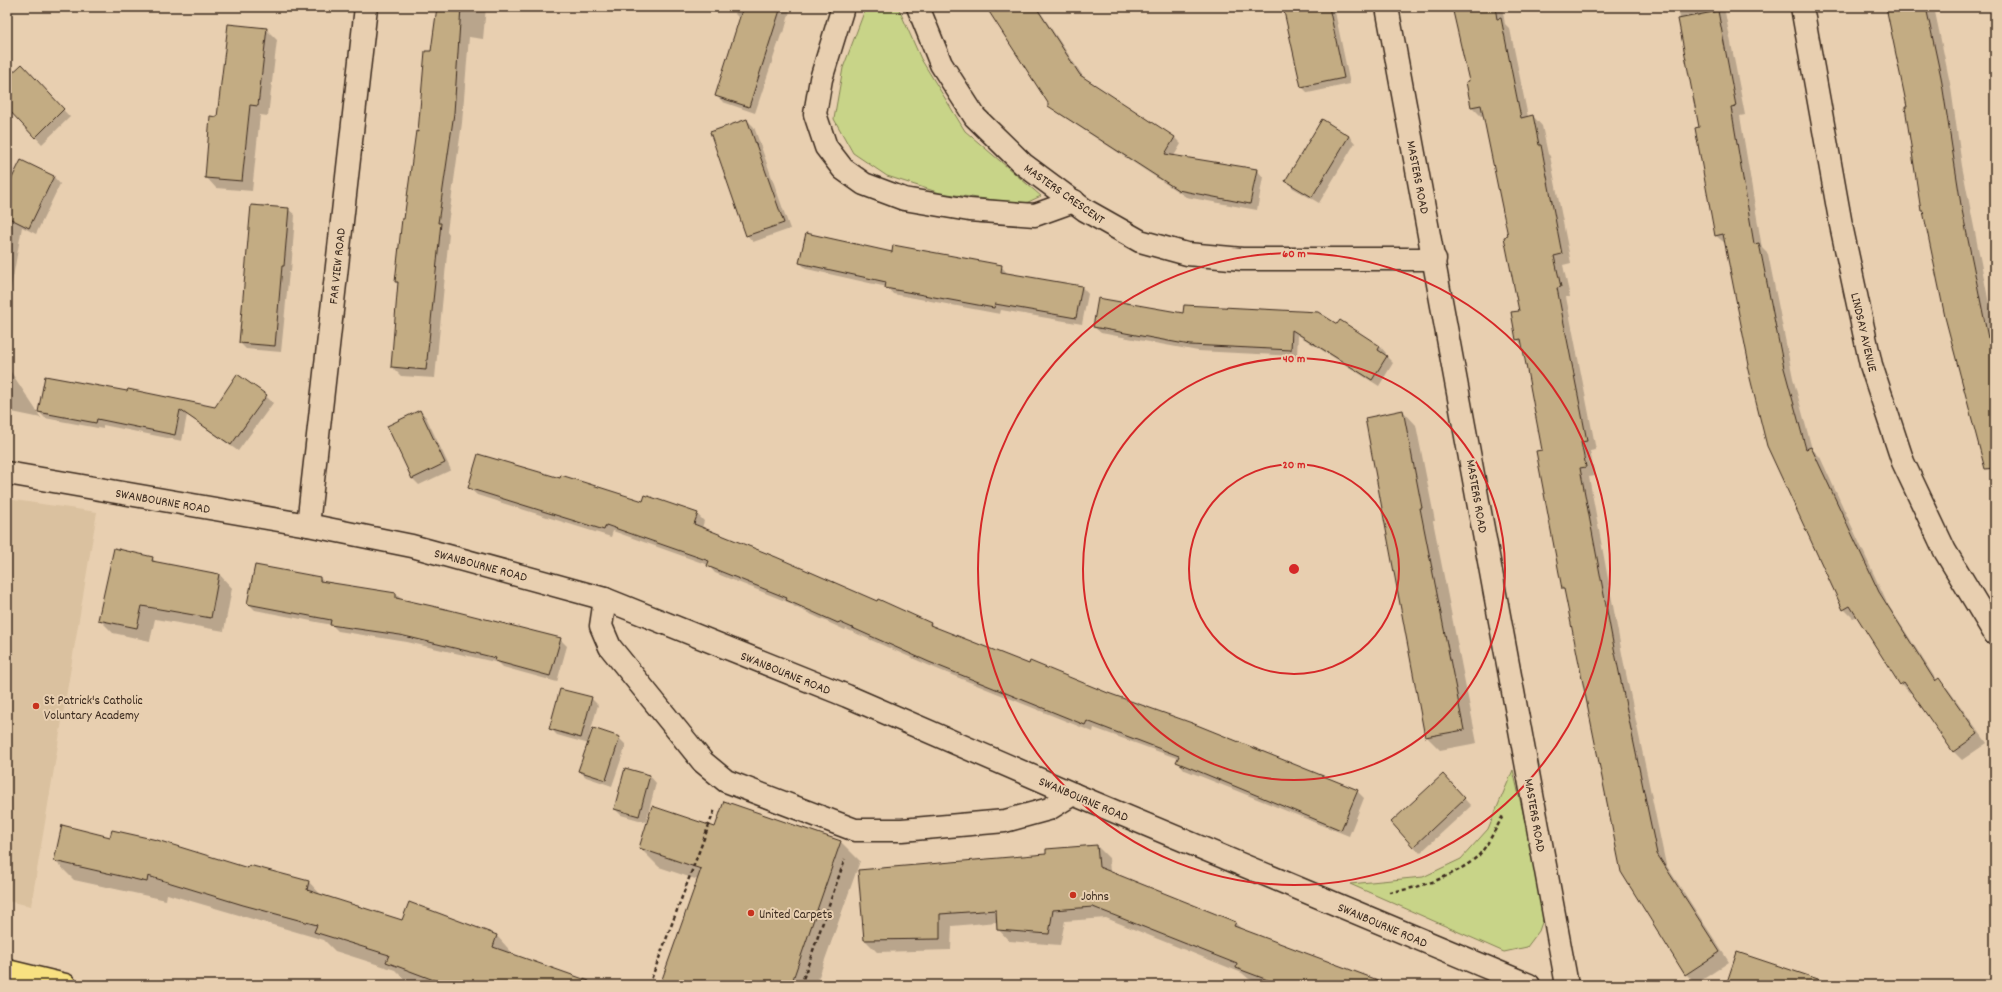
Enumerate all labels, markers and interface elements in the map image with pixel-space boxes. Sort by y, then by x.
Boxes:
street label: MASTERS ROAD [1400,139,1433,216]
street label: MASTERS CRESCENT [1019,160,1108,230]
street label: FAR VIEW ROAD [325,227,352,305]
text: 60 m [1282,246,1306,263]
street label: LINDSAY AVENUE [1844,291,1881,374]
text: 40 m [1283,351,1305,368]
text: 20 m [1283,457,1305,474]
street label: MASTERS ROAD [1460,458,1491,535]
street label: SWANBOURNE ROAD [114,485,212,520]
street label: SWANBOURNE ROAD [432,545,529,588]
centre of rings [1287,562,1301,576]
street label: SWANBOURNE ROAD [737,648,833,701]
place label: St Patrick's Catholic Voluntary Academy [44,692,143,726]
marker: St Patrick's Catholic Voluntary Academy [31,701,41,711]
street label: SWANBOURNE ROAD [1035,773,1131,828]
street label: MASTERS ROAD [1518,777,1549,854]
place label: Johns [1081,888,1109,907]
marker: Johns [1068,890,1078,900]
street label: SWANBOURNE ROAD [1334,899,1430,954]
place label: United Carpets [759,906,833,925]
marker: United Carpets [746,908,756,918]

